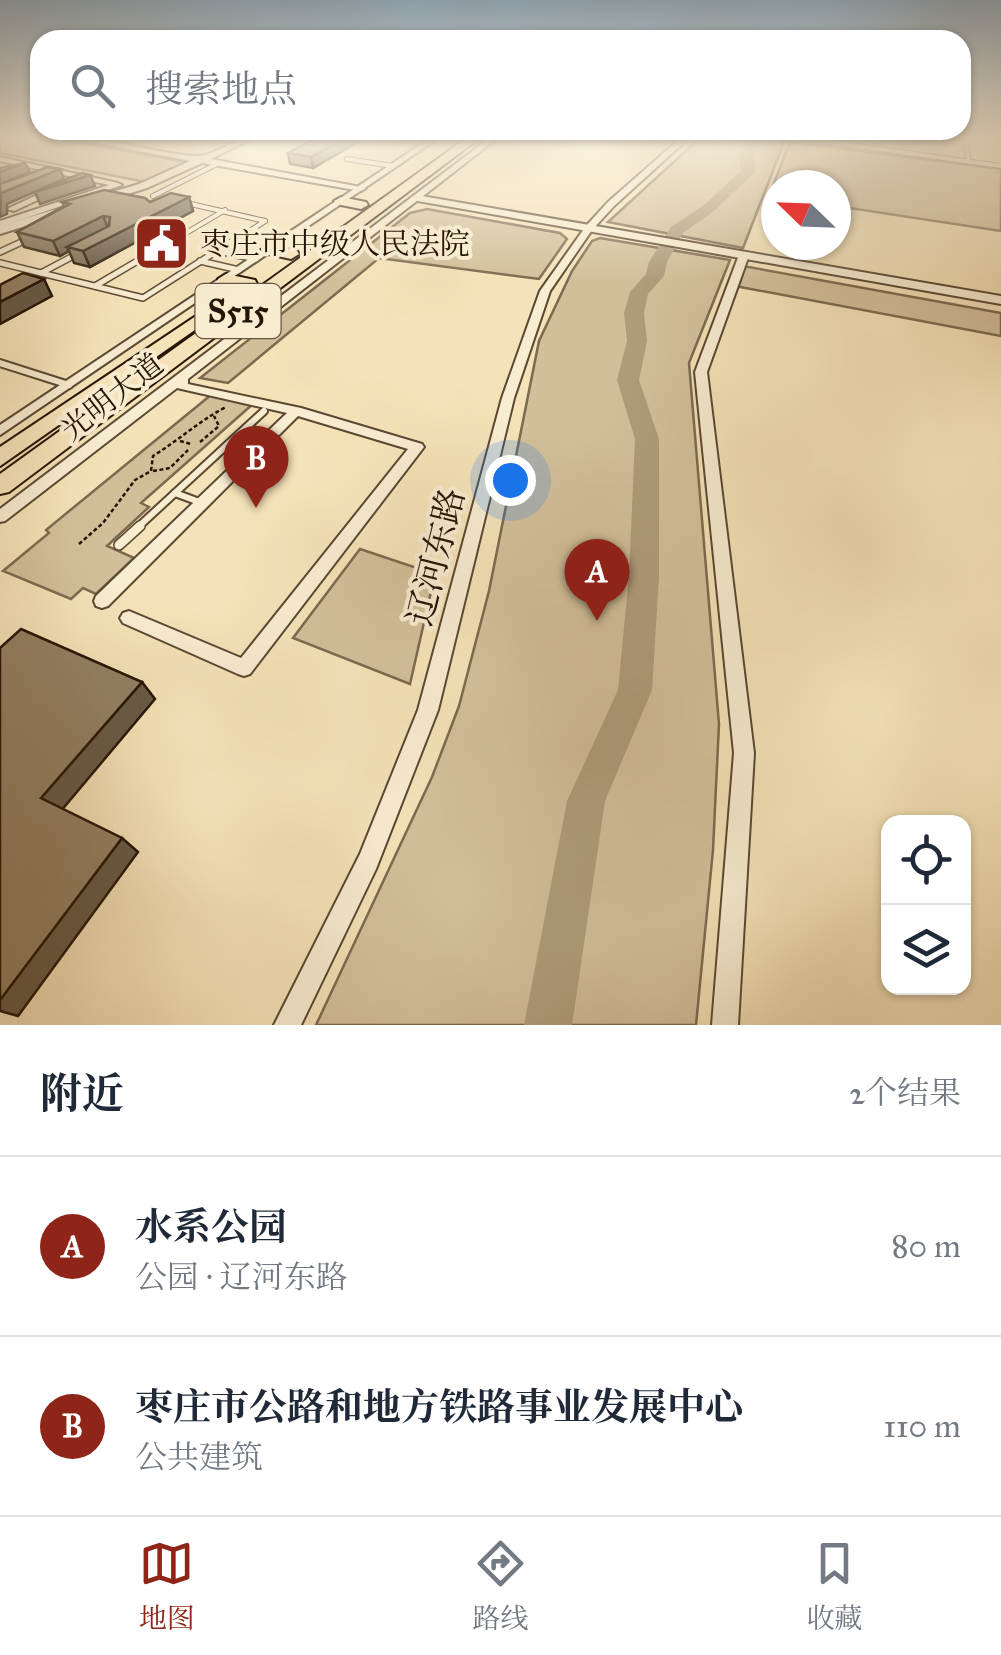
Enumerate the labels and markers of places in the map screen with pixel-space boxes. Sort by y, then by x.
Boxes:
public building icon: 枣庄市中级人民法院 [131,214,191,274]
place label: 枣庄市中级人民法院 [200,226,470,262]
pin: B [224,426,288,508]
pin: A [564,538,630,621]

